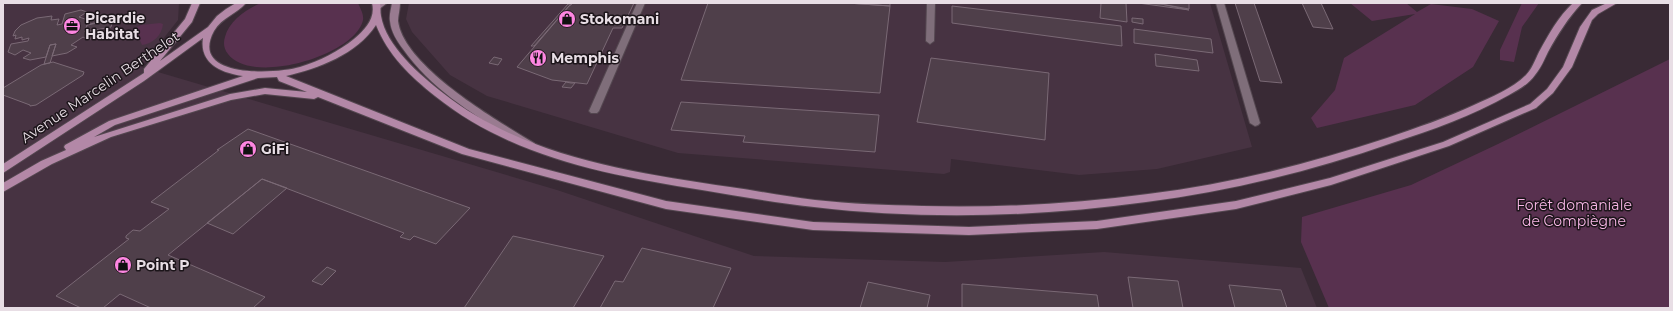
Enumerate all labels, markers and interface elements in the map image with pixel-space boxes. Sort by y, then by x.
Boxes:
place label: Picardie Habitat [85,9,145,43]
shop icon: Stokomani [557,9,577,29]
place label: Stokomani [580,10,659,28]
office icon: Picardie Habitat [62,16,82,36]
street label: Avenue Marcelin Berthelot [17,27,183,147]
restaurant icon: Memphis [528,48,548,68]
place label: Memphis [551,49,619,67]
shop icon: GiFi [238,139,258,159]
place label: GiFi [261,140,289,158]
park label: Forêt domaniale de Compiègne [1516,196,1632,230]
shop icon: Point P [113,255,133,275]
place label: Point P [136,256,189,274]

